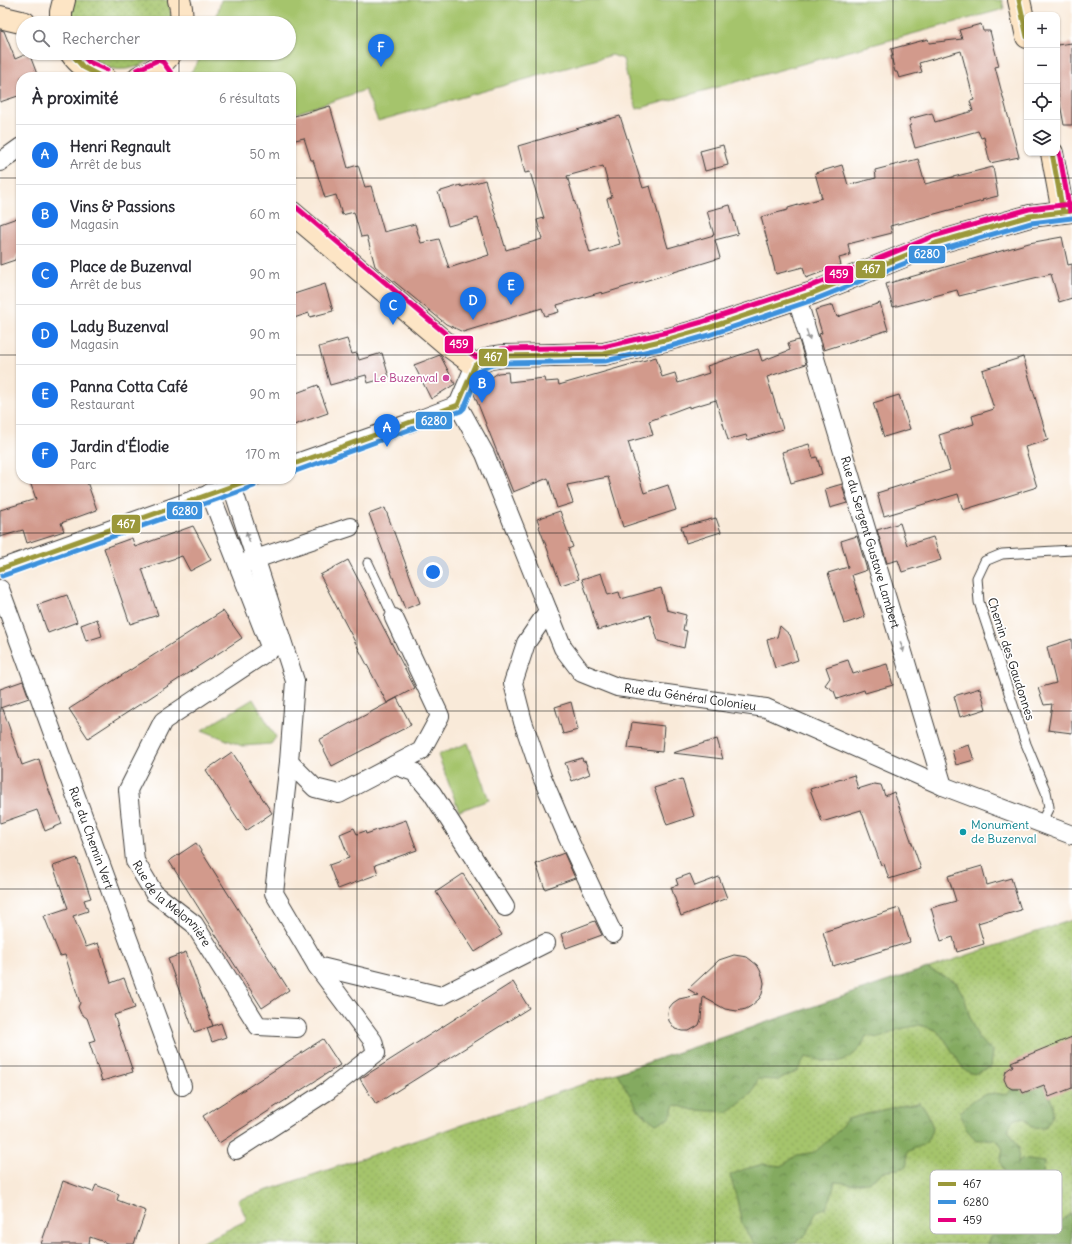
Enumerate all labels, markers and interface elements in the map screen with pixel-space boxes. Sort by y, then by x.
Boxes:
map controls [1024,12,1060,156]
button: + [1024,12,1060,48]
search box [16,16,296,60]
icon: search [30,27,52,49]
text: Rechercher [62,29,140,48]
pin: F [368,34,394,67]
button: − [1024,48,1060,84]
button: locate [1024,84,1060,120]
text: À proximité [32,87,118,109]
text: 6 résultats [219,90,280,107]
button: layers [1024,120,1060,156]
text: Henri Regnault [70,137,171,156]
text: A [41,146,49,163]
text: 50 m [249,146,280,163]
text: Arrêt de bus [70,156,141,173]
text: Vins & Passions [70,197,175,216]
text: B [41,206,49,223]
text: 60 m [249,206,280,223]
text: Magasin [70,216,119,233]
line badge: 6280 [908,245,946,264]
text: 6280 [914,247,940,261]
text: Place de Buzenval [70,257,192,276]
line badge: 467 [855,260,886,279]
text: 467 [862,262,881,276]
line badge: 459 [824,265,854,284]
text: C [41,266,49,283]
text: 90 m [249,266,280,283]
text: 459 [829,267,849,281]
pin: E [498,272,524,305]
text: Arrêt de bus [70,276,141,293]
pin: D [460,287,486,320]
pin: C [380,292,406,325]
text: Lady Buzenval [70,317,169,336]
text: D [40,326,50,343]
text: 90 m [249,326,280,343]
one-way arrow [805,329,811,341]
line badge: 459 [444,335,474,354]
text: Magasin [70,336,119,353]
text: 459 [449,337,469,351]
line badge: 467 [478,348,508,367]
text: 467 [484,350,503,364]
place label: Le Buzenval [374,370,438,385]
pin: B [469,370,495,403]
marker: Le Buzenval [441,373,451,383]
text: Panna Cotta Café [70,377,188,396]
text: E [41,386,49,403]
text: 90 m [249,386,280,403]
text: Restaurant [70,396,135,413]
line badge: 6280 [415,411,453,430]
pin: A [374,414,400,447]
text: 6280 [421,414,447,428]
text: Jardin d'Élodie [70,437,169,456]
text: F [41,446,49,463]
text: 170 m [245,446,280,463]
street label: Rue du Sergent Gustave Lambert [838,454,903,630]
text: Parc [70,456,97,473]
line badge: 6280 [166,501,203,520]
text: 6280 [172,504,198,518]
line badge: 467 [111,514,141,534]
text: 467 [117,517,136,531]
one-way arrow [245,531,251,543]
your location [423,562,443,582]
street label: Chemin des Gaudonnes [985,596,1038,722]
one-way arrow [899,642,905,654]
street label: Rue du Général Colonieu [623,680,757,714]
street label: Rue du Chemin Vert [66,785,117,891]
place label: Monument de Buzenval [971,817,1036,846]
marker: Monument de Buzenval [958,827,968,837]
street label: Rue de la Melonnière [129,858,214,949]
legend [930,1170,1062,1234]
text: 467 [963,1177,982,1191]
text: 6280 [963,1195,989,1209]
text: 459 [963,1213,982,1227]

